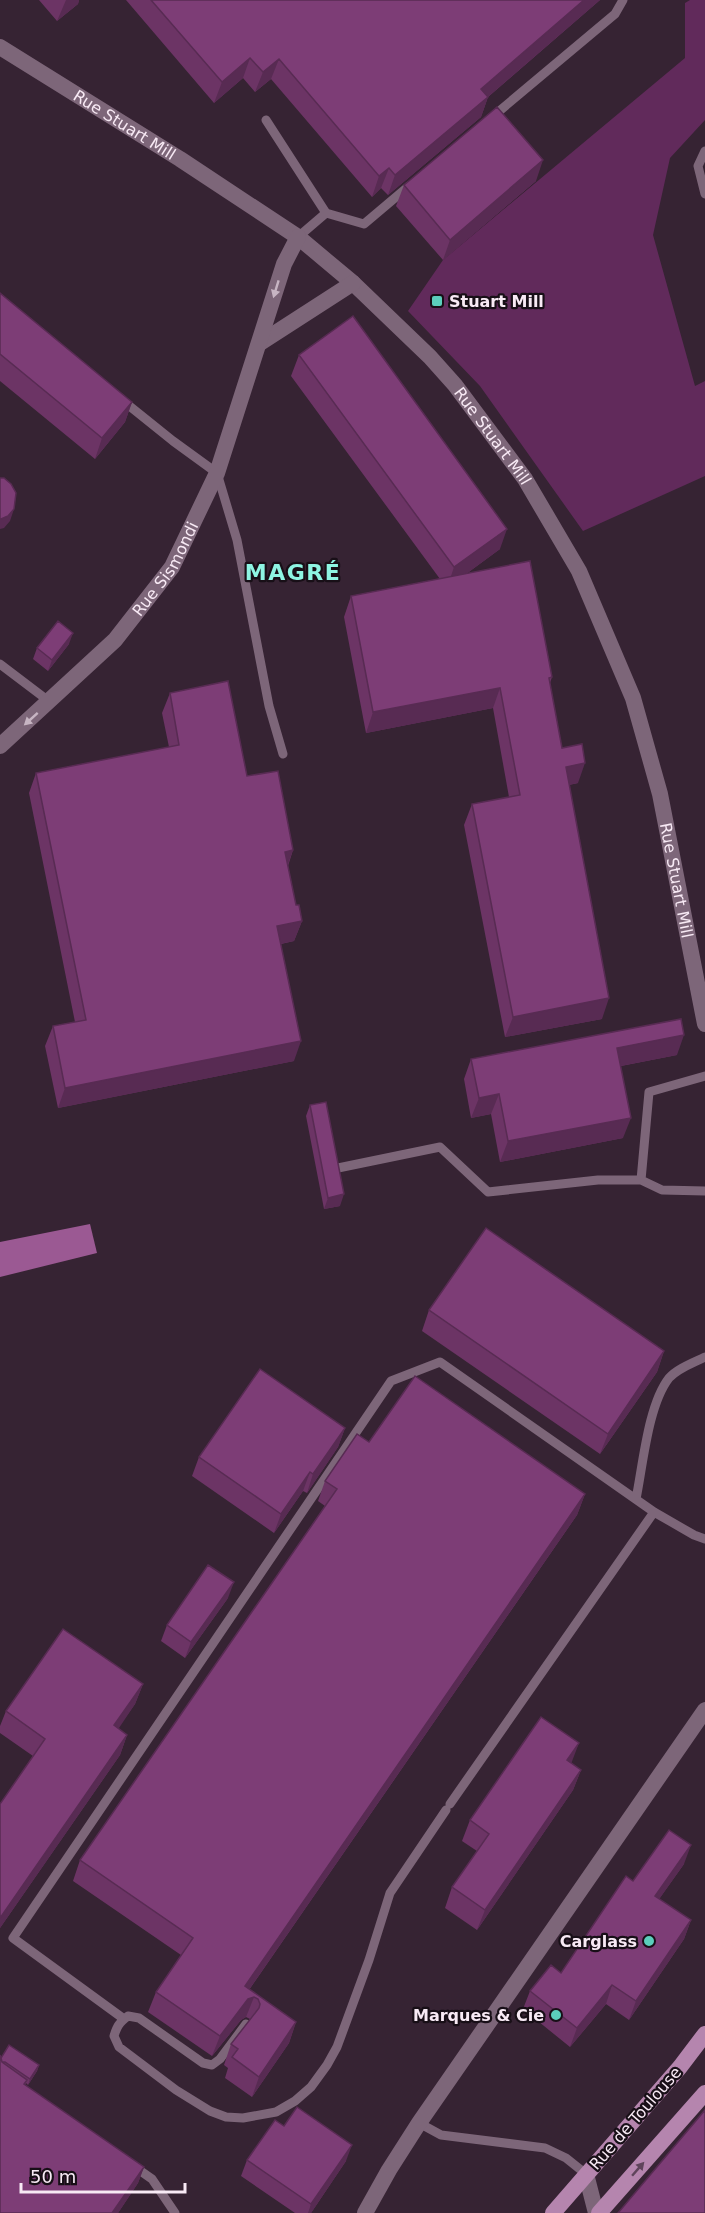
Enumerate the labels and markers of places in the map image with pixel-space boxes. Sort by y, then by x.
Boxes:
place label: Stuart Mill [449,292,544,311]
marker: Stuart Mill [430,294,444,308]
place label: Carglass [560,1932,637,1951]
marker: Carglass [642,1934,656,1948]
place label: Marques & Cie [413,2006,544,2025]
marker: Marques & Cie [549,2008,563,2022]

